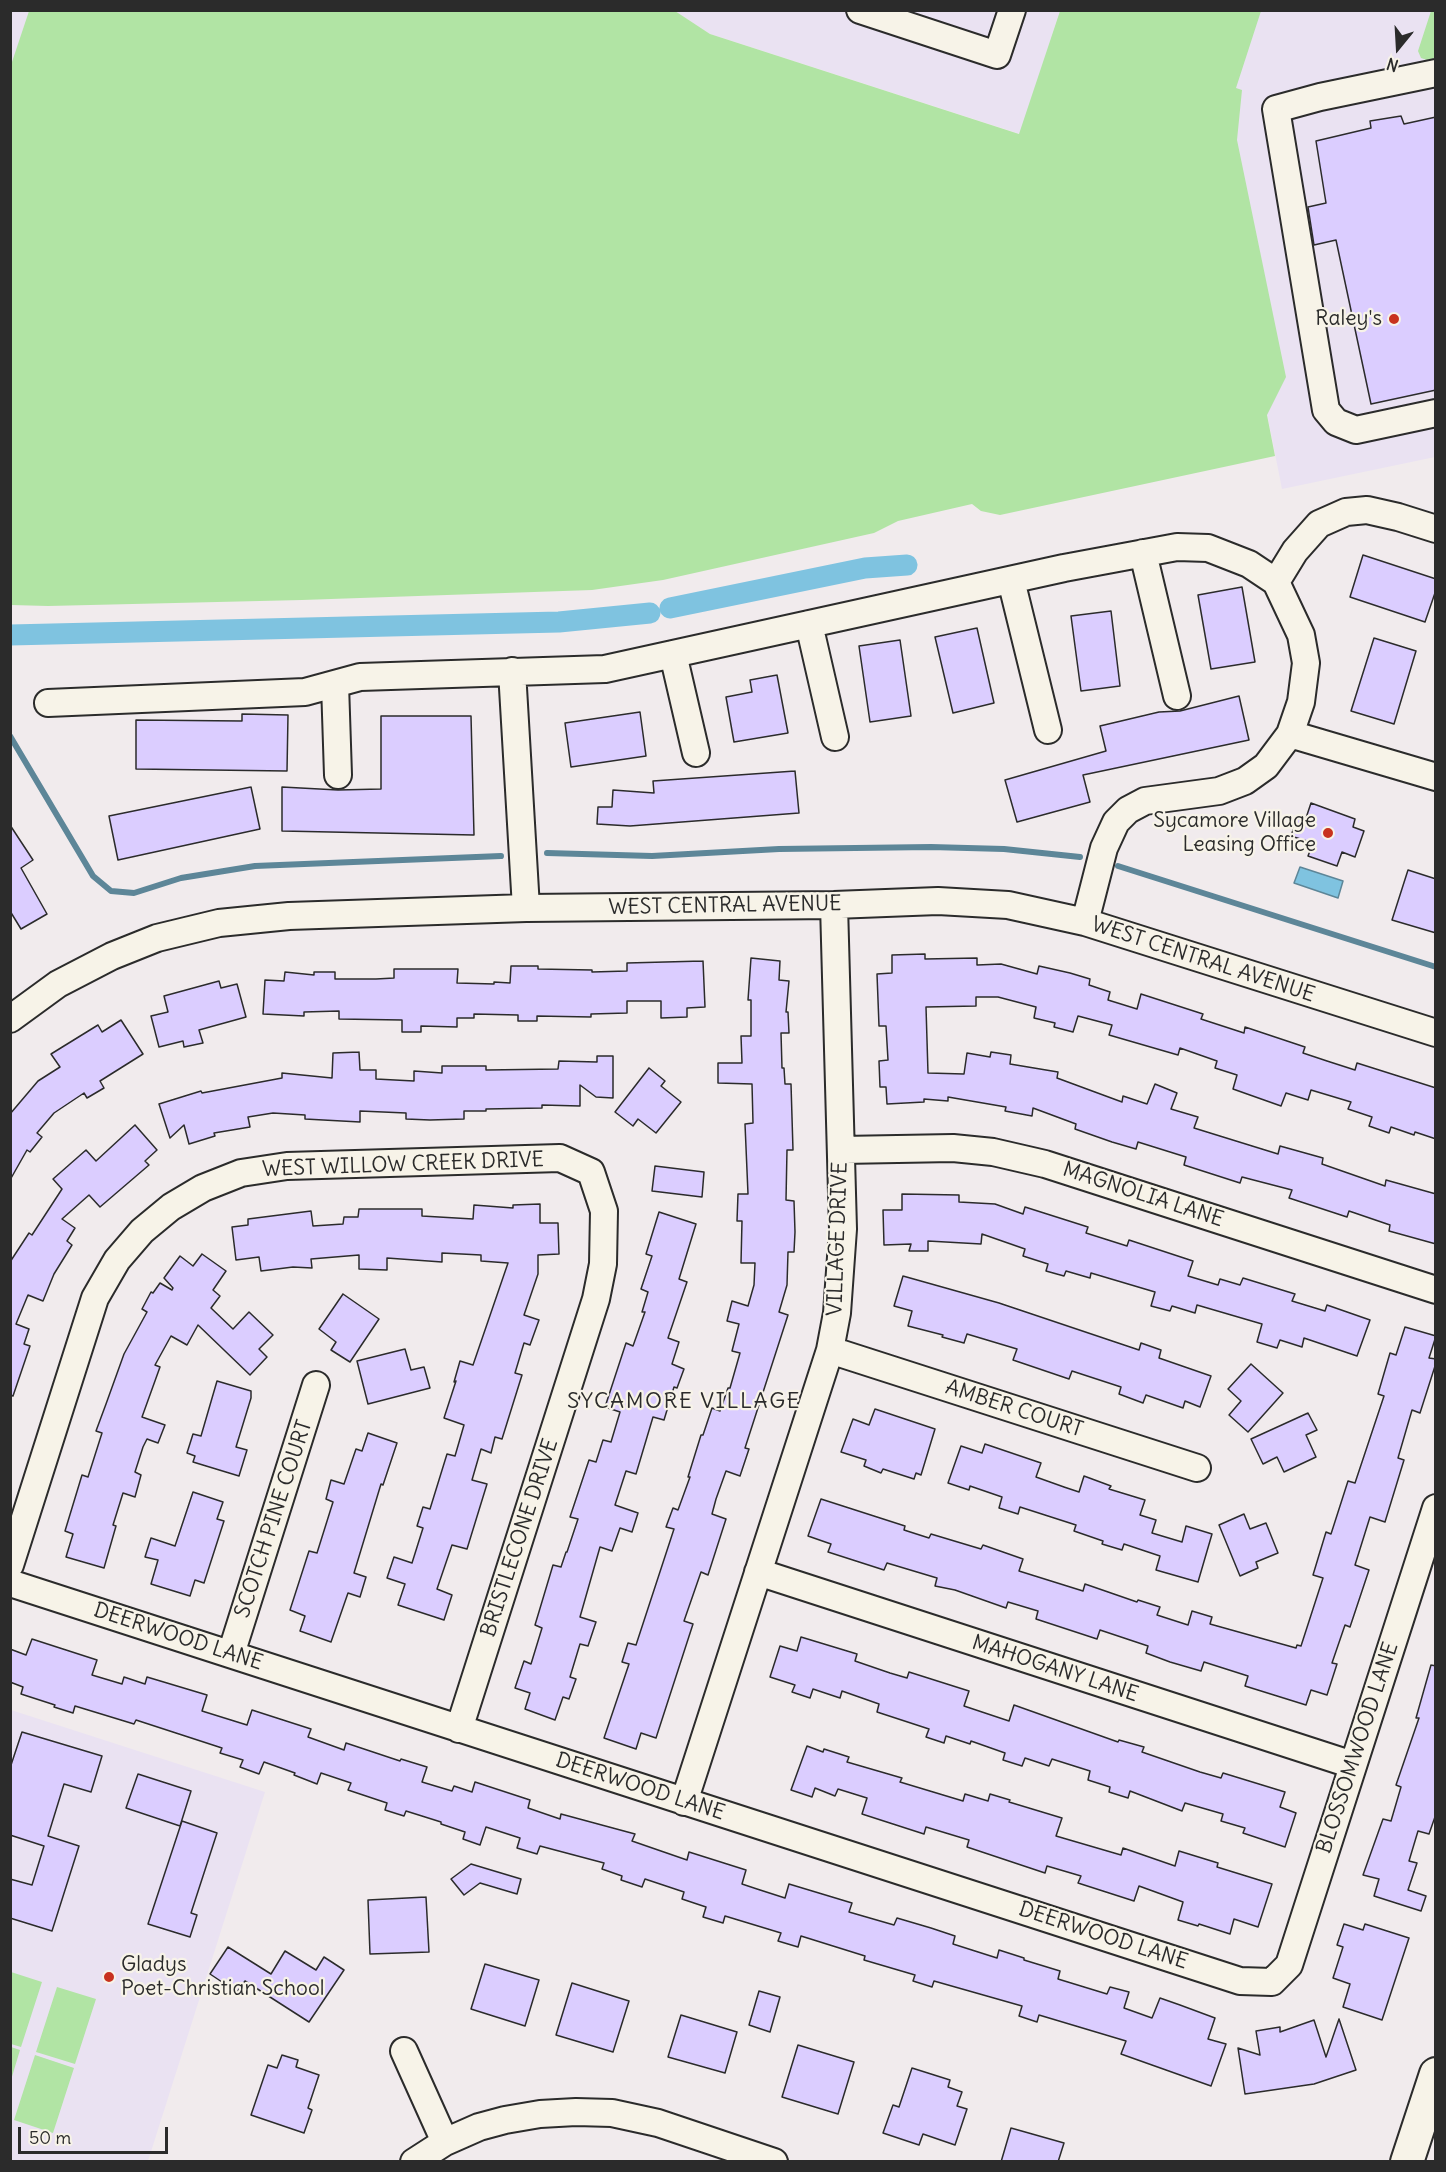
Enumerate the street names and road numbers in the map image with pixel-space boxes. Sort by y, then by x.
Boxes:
street label: WEST CENTRAL AVENUE [608,891,842,921]
street label: WEST CENTRAL AVENUE [1088,912,1318,1008]
street label: WEST WILLOW CREEK DRIVE [262,1147,544,1183]
street label: MAGNOLIA LANE [1060,1157,1226,1233]
street label: VILLAGE DRIVE [823,1162,853,1316]
street label: AMBER COURT [942,1375,1086,1443]
street label: SCOTCH PINE COURT [230,1417,318,1621]
street label: BRISTLECONE DRIVE [476,1436,564,1640]
street label: DEERWOOD LANE [90,1598,266,1676]
street label: MAHOGANY LANE [969,1630,1141,1708]
street label: BLOSSOMWOOD LANE [1312,1639,1404,1857]
street label: DEERWOOD LANE [552,1748,728,1826]
street label: DEERWOOD LANE [1015,1897,1191,1975]

